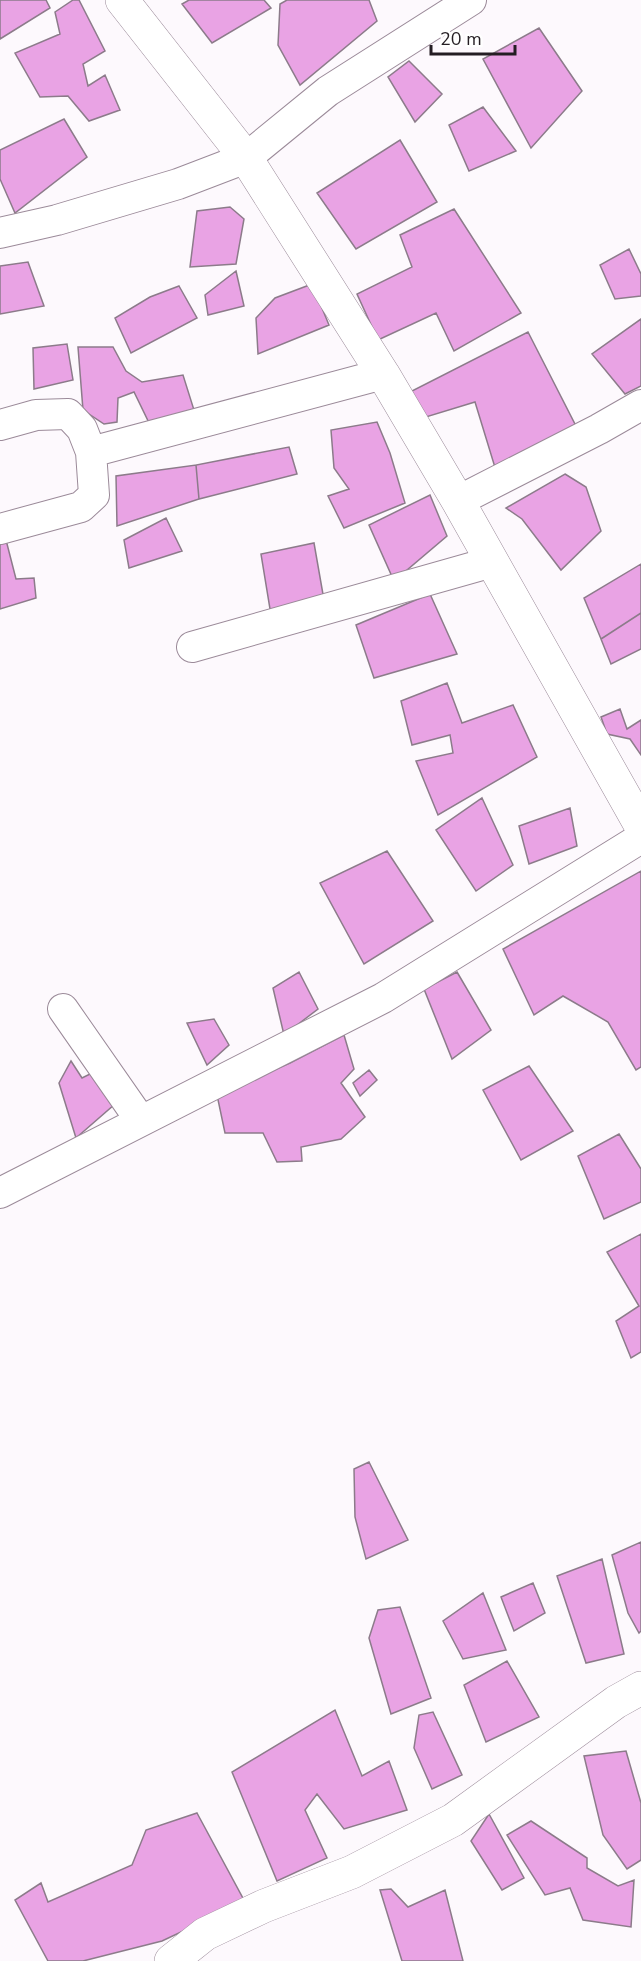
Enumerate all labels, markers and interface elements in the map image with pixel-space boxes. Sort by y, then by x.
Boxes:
scale bar [431,18,515,56]
text: 20 m [440,27,482,51]

